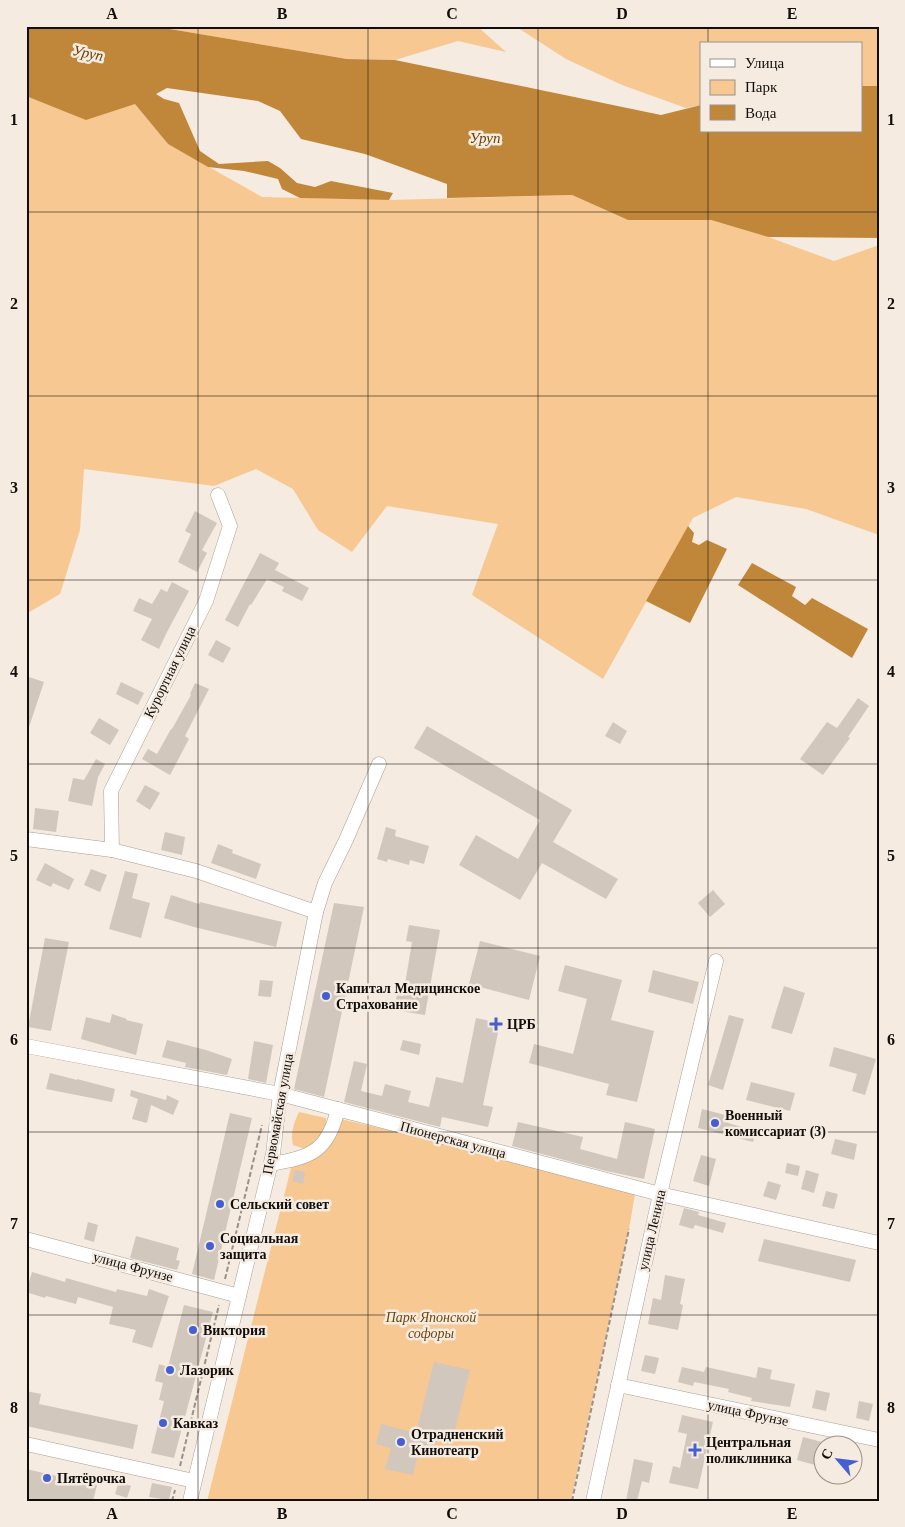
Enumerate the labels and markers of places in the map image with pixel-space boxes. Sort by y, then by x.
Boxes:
place label: Капитал Медицинское Страхование [336,981,480,1012]
marker: Капитал Медицинское Страхование [320,990,332,1002]
marker: ЦРБ [489,1017,503,1031]
place label: ЦРБ [507,1017,536,1032]
place label: Военный комиссариат (3) [725,1108,826,1140]
marker: Военный комиссариат (3) [709,1117,721,1129]
place label: Сельский совет [230,1197,329,1212]
marker: Сельский совет [214,1198,226,1210]
place label: Социальная защита [220,1231,299,1262]
marker: Социальная защита [204,1240,216,1252]
place label: Виктория [203,1323,266,1338]
marker: Виктория [187,1324,199,1336]
place label: Лазорик [180,1363,235,1378]
marker: Лазорик [164,1364,176,1376]
place label: Кавказ [173,1416,218,1431]
marker: Кавказ [157,1417,169,1429]
place label: Отрадненский Кинотеатр [411,1427,504,1458]
place label: Центральная поликлиника [706,1435,792,1466]
marker: Отрадненский Кинотеатр [395,1436,407,1448]
marker: Центральная поликлиника [688,1443,702,1457]
place label: Пятёрочка [57,1471,126,1486]
marker: Пятёрочка [41,1472,53,1484]

